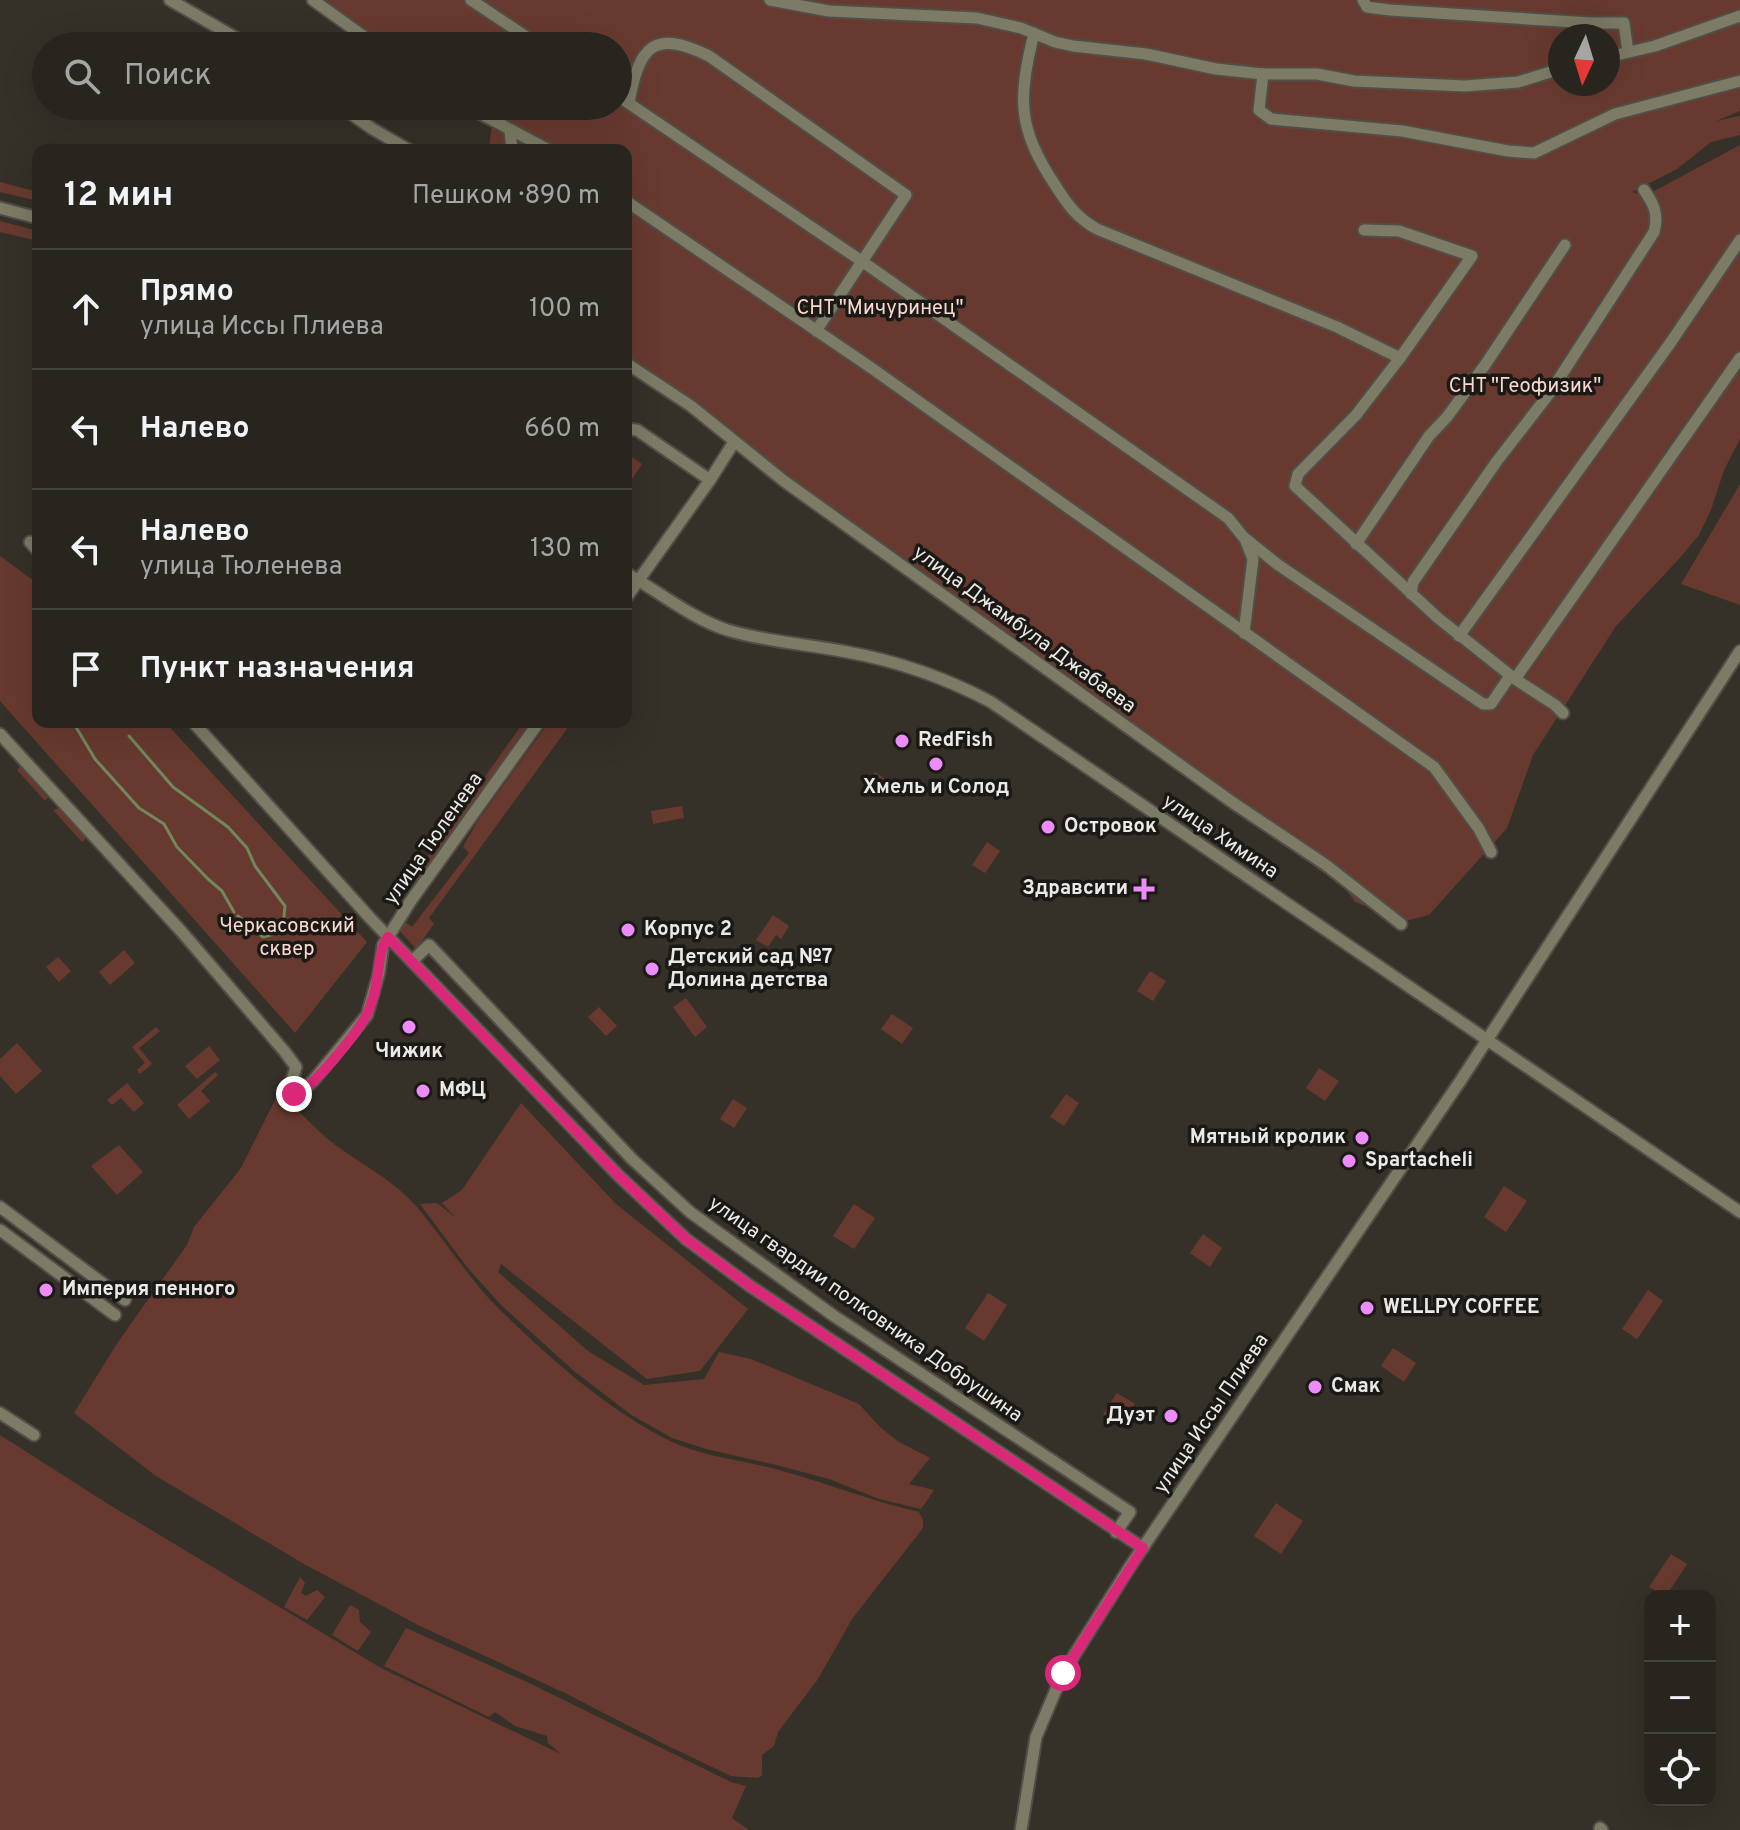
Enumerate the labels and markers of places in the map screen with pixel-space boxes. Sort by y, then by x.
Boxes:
place label: RedFish [918,728,993,754]
marker: RedFish [893,732,911,750]
marker: Хмель и Солод [927,755,945,773]
place label: Хмель и Солод [863,775,1009,801]
place label: Островок [1064,814,1157,840]
marker: Островок [1039,818,1057,836]
place label: Здравсити [1022,876,1128,902]
marker: Здравсити [1135,880,1153,898]
place label: Корпус 2 [644,917,732,943]
marker: Корпус 2 [619,921,637,939]
place label: Детский сад №7 Долина детства [668,945,832,994]
marker: Детский сад №7 Долина детства [643,960,661,978]
marker: Чижик [400,1018,418,1036]
place label: Чижик [375,1039,443,1065]
place label: МФЦ [439,1078,486,1104]
marker: МФЦ [414,1082,432,1100]
place label: Мятный кролик [1190,1125,1346,1151]
marker: Мятный кролик [1353,1129,1371,1147]
place label: Spartacheli [1365,1148,1473,1174]
marker: Spartacheli [1340,1152,1358,1170]
place label: Империя пенного [62,1277,235,1303]
marker: Империя пенного [37,1281,55,1299]
place label: WELLPY COFFEE [1383,1295,1540,1321]
marker: WELLPY COFFEE [1358,1299,1376,1317]
place label: Смак [1331,1374,1381,1400]
marker: Смак [1306,1378,1324,1396]
place label: Дуэт [1106,1403,1155,1429]
marker: Дуэт [1162,1407,1180,1425]

